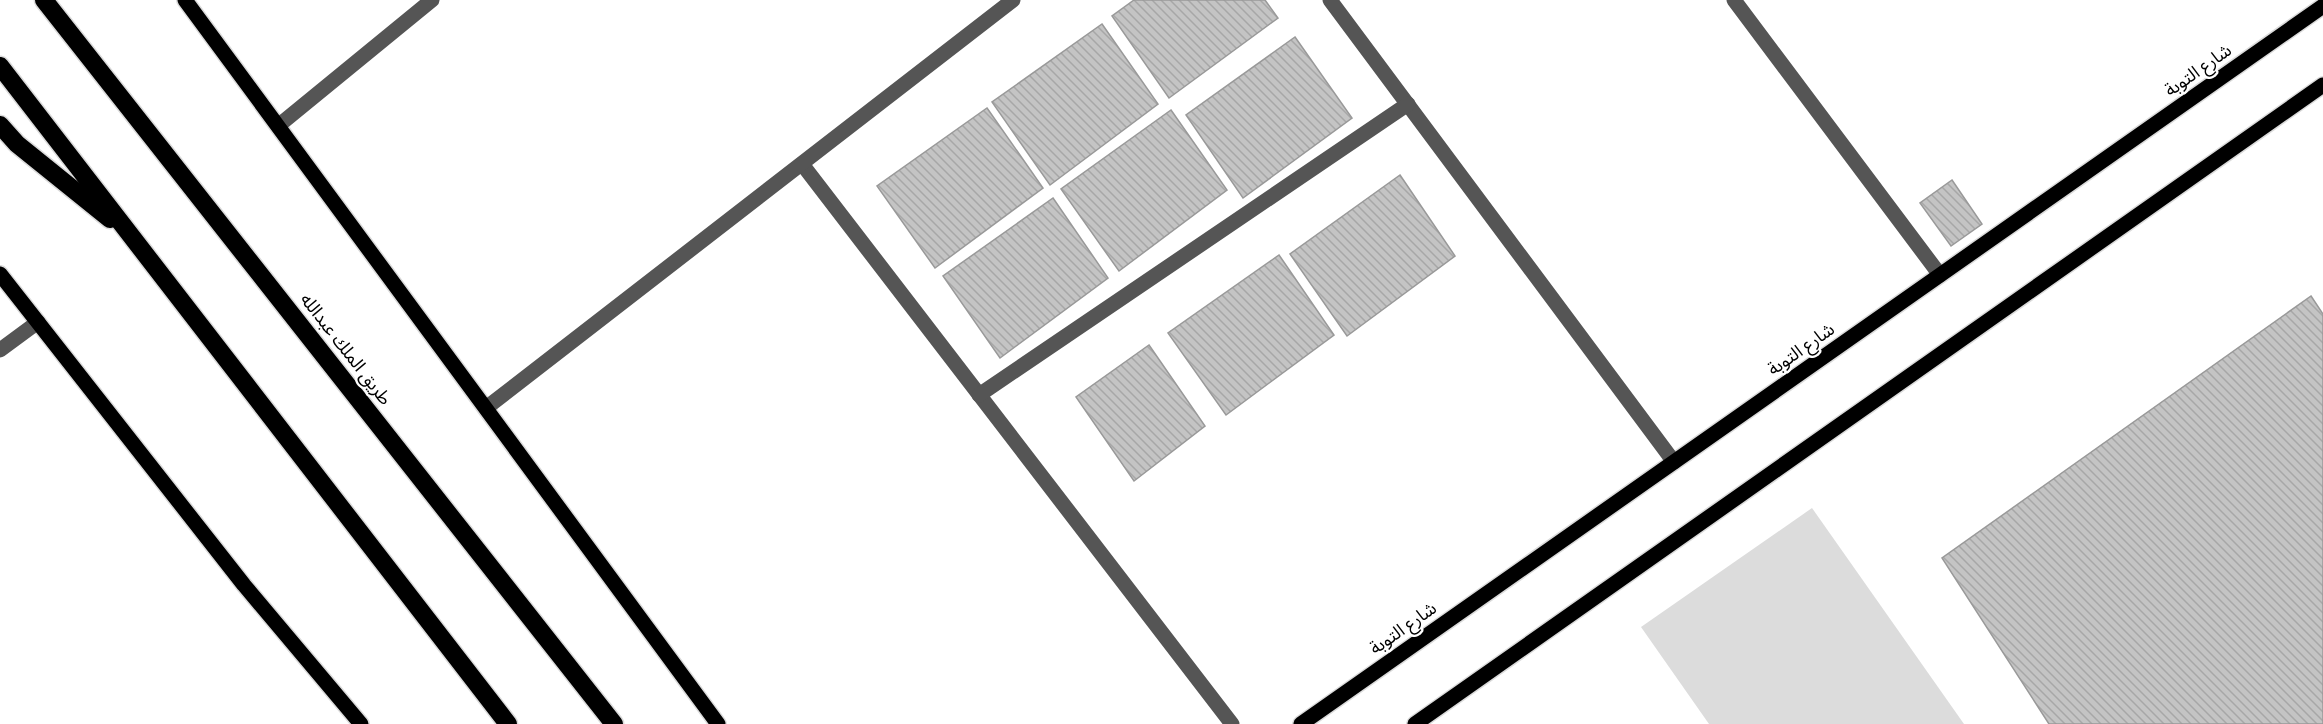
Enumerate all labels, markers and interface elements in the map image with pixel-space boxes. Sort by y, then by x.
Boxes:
street label: شارع التوبة [2159,37,2237,103]
street label: طريق الملك عبدالله [294,287,399,411]
street label: شارع التوبة [1762,316,1840,382]
street label: شارع التوبة [1364,595,1442,661]

